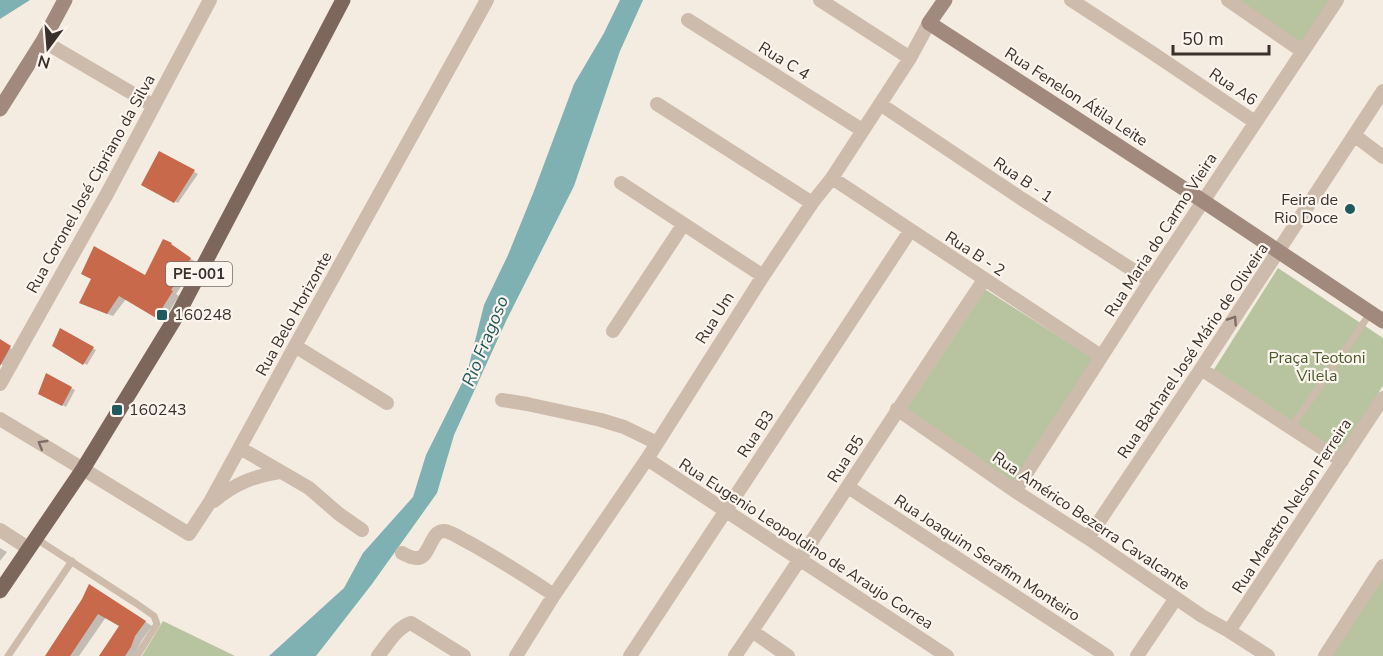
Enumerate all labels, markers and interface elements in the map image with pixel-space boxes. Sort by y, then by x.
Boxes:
north arrow [18,18,78,78]
scale bar [1173,18,1269,56]
text: 50 m [1182,27,1224,51]
street label: Rua C 4 [754,37,814,86]
street label: Rua Fenelon Átila Leite [1000,42,1152,152]
text: N [35,49,53,74]
street label: Rua A6 [1205,63,1261,111]
street label: Rua Coronel José Cipriano da Silva [21,71,161,297]
street label: Rua Maria do Carmo Vieira [1100,149,1222,321]
street label: Rua B - 1 [989,152,1057,208]
place label: Feira de Rio Doce [1274,189,1338,229]
marker: Feira de Rio Doce [1343,202,1357,216]
street label: Rua B - 2 [941,226,1009,282]
street label: Rua Bacharel José Mário de Oliveira [1112,239,1274,463]
street label: Rua Belo Horizonte [251,248,337,380]
road number: PE-001 [166,262,232,286]
street label: Rua Um [690,288,740,348]
water label: Rio Fragoso [456,292,514,390]
place label: 160248 [174,304,232,326]
marker: 160248 [155,308,169,322]
one-way arrow [1226,316,1238,326]
park label: Praça Teotoni Vilela [1269,347,1366,387]
place label: 160243 [129,399,187,421]
marker: 160243 [110,403,124,417]
street label: Rua B3 [732,406,780,462]
street label: Rua Maestro Nelson Ferreira [1227,414,1357,598]
street label: Rua B5 [822,431,870,487]
one-way arrow [37,440,48,451]
street label: Rua Américo Bezerra Cavalcante [988,446,1194,596]
street label: Rua Eugenio Leopoldino de Araujo Correa [675,453,937,635]
street label: Rua Joaquim Serafim Monteiro [890,489,1084,627]

